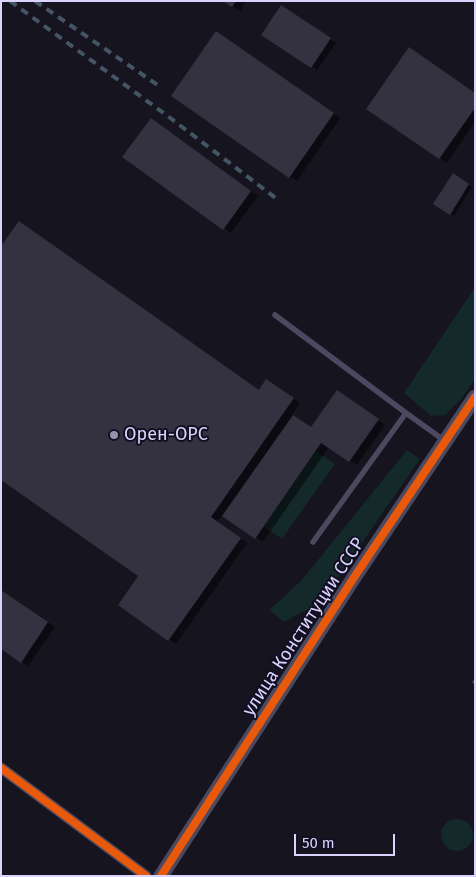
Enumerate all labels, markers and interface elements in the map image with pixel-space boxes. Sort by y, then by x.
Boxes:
place label: Орен-ОРС [124,424,208,446]
marker: Орен-ОРС [108,429,120,441]
street label: улица Конституции СССР [238,534,370,720]
scale bar [296,824,397,856]
text: 50 m [302,834,335,852]

